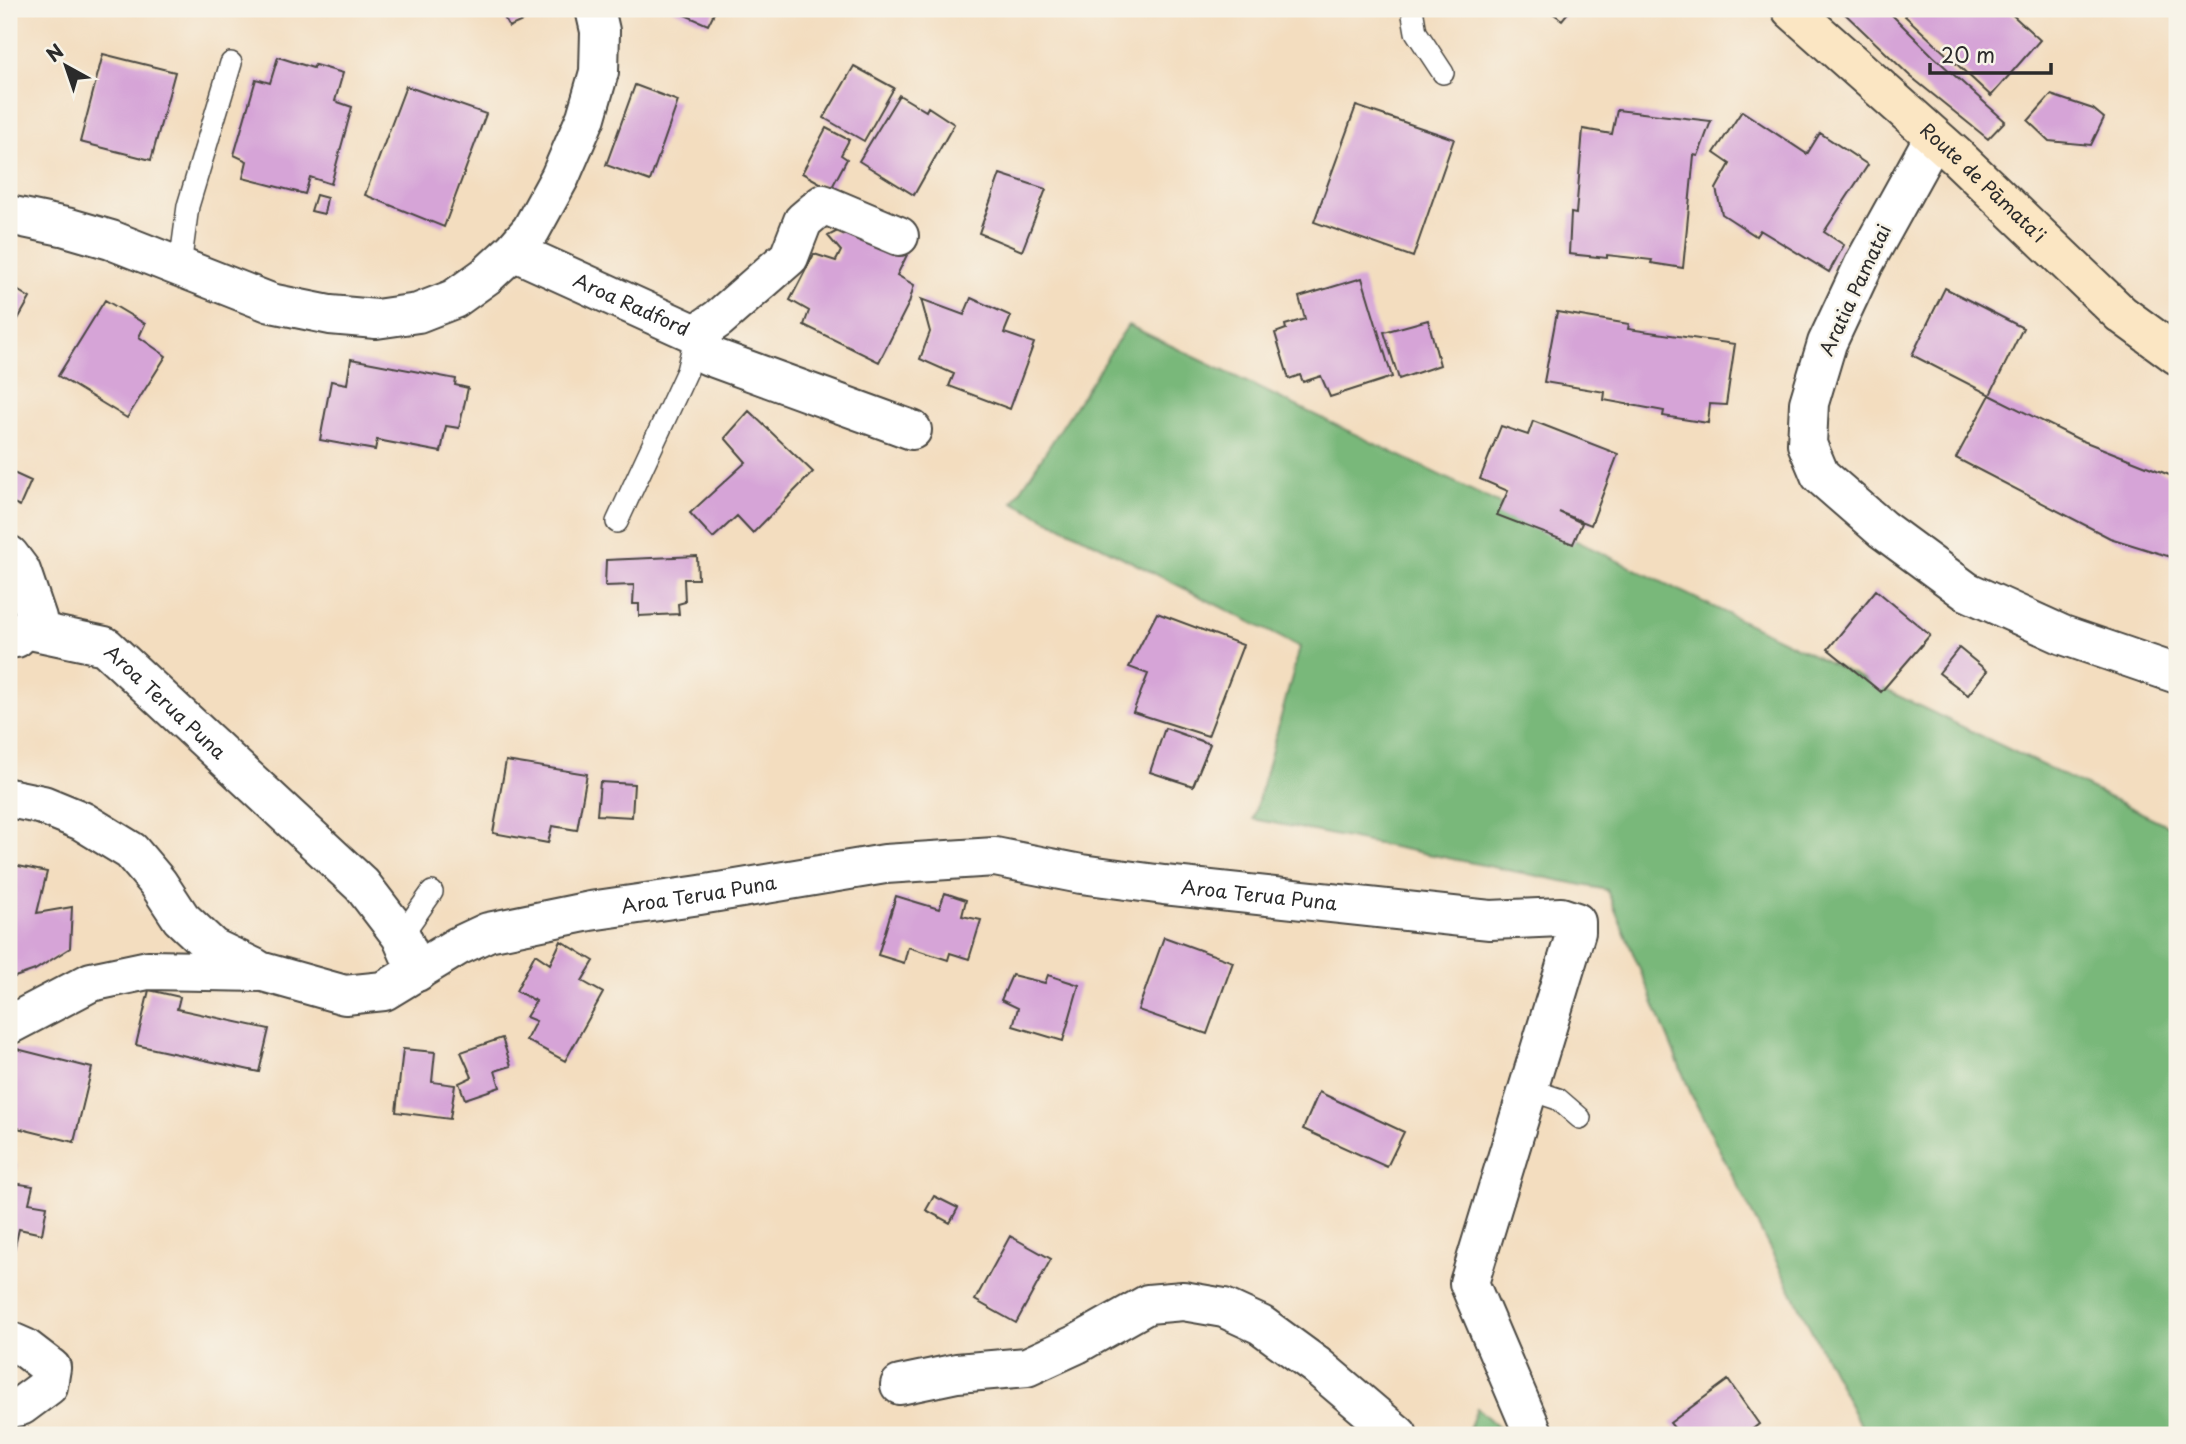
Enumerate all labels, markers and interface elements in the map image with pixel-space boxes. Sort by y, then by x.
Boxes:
north arrow [32,32,102,102]
scale bar [1930,32,2051,76]
text: N [40,37,69,68]
text: 20 m [1941,38,1995,70]
street label: Route de Pāmata'i [1915,116,2053,248]
street label: Aratia Pamatai [1811,219,1897,360]
street label: Aroa Radford [569,265,694,342]
street label: Aroa Terua Puna [99,638,233,765]
street label: Aroa Terua Puna [619,867,778,919]
street label: Aroa Terua Puna [1180,872,1339,917]

